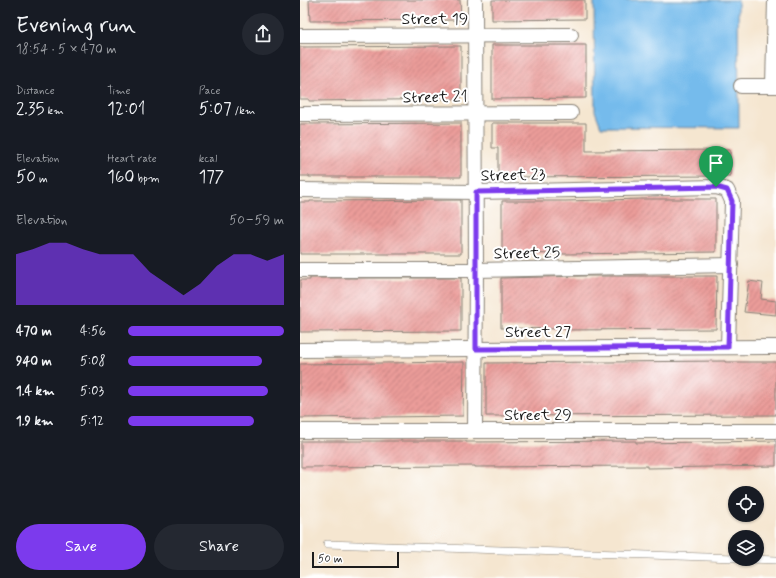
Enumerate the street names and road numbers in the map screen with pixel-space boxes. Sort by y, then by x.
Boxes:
street label: Street 19 [402,9,468,30]
street label: Street 21 [402,86,468,109]
street label: Street 23 [480,164,546,187]
street label: Street 25 [494,242,560,265]
street label: Street 27 [505,322,571,343]
street label: Street 29 [504,405,572,426]

